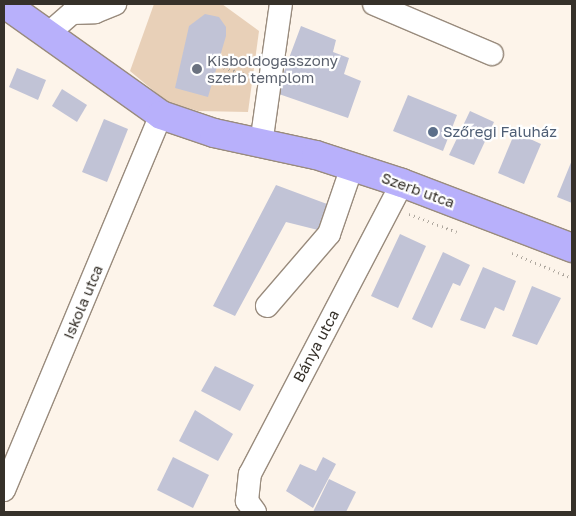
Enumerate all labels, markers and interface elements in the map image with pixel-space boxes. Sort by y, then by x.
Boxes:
place label: Kisboldogasszony szerb templom [207,51,338,86]
marker: Kisboldogasszony szerb templom [191,63,203,75]
place label: Szőregi Faluház [443,123,557,141]
marker: Szőregi Faluház [427,126,439,138]
street label: Szerb utca [379,168,457,212]
street label: Iskola utca [59,262,107,342]
street label: Bánya utca [289,307,343,385]

